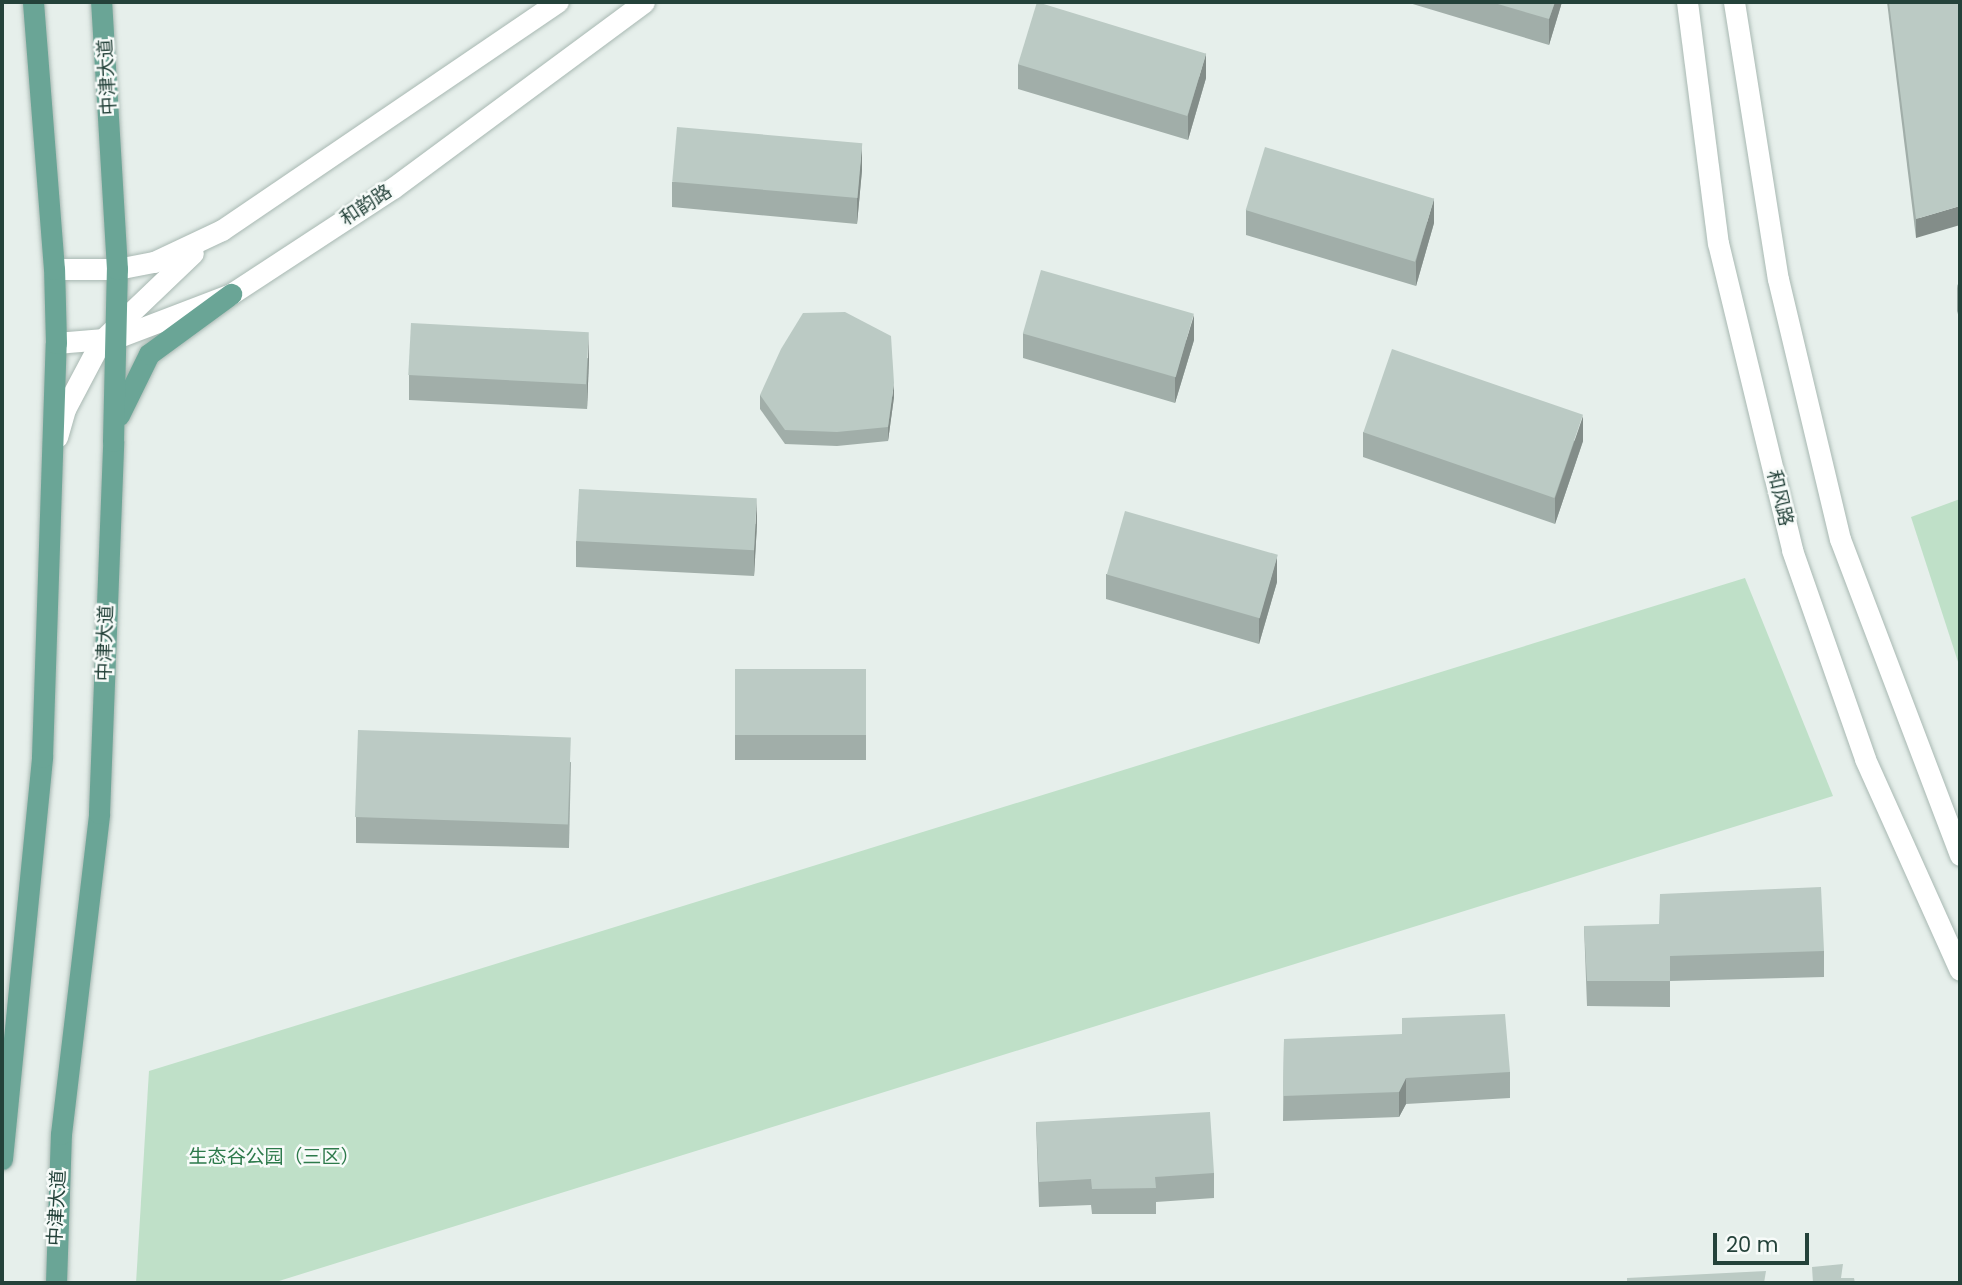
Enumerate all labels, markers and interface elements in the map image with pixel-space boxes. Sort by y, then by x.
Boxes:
street label: 中津大道 [94,38,120,116]
street label: 和韵路 [336,180,396,230]
street label: 和风路 [1762,468,1798,528]
street label: 中津大道 [92,605,118,681]
park label: 生态谷公园（三区） [189,1146,359,1168]
street label: 中津大道 [44,1169,70,1247]
scale bar [1717,1218,1813,1262]
text: 20 m [1726,1230,1779,1259]

